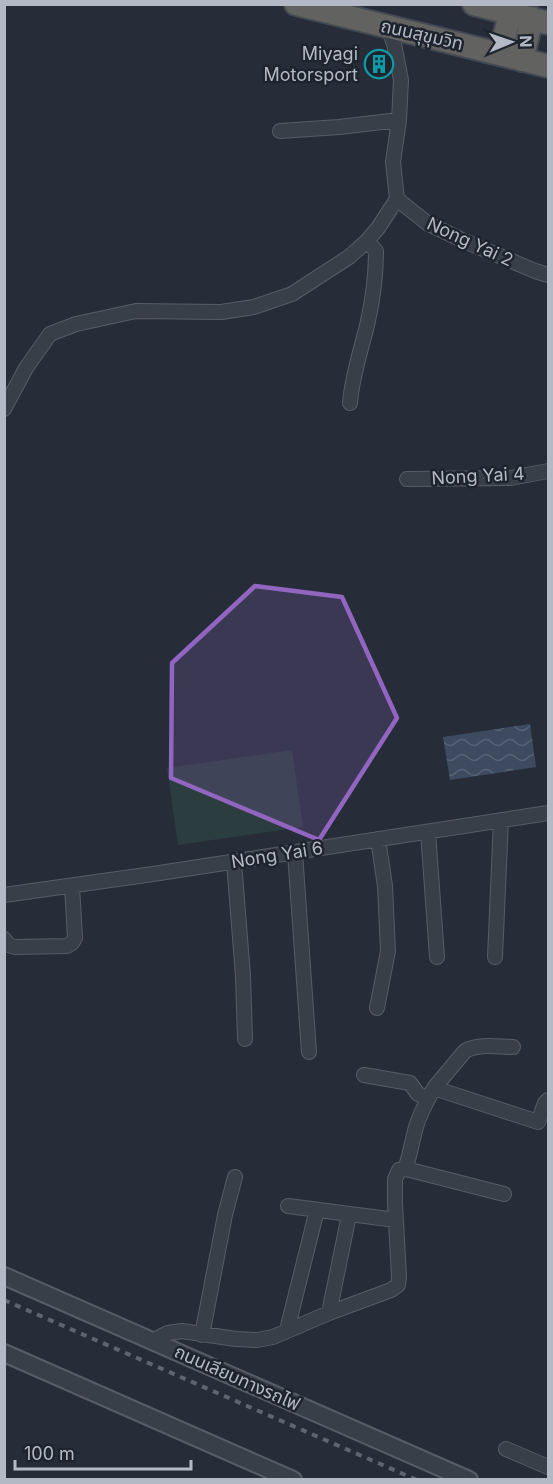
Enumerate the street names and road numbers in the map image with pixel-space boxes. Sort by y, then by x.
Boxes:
street label: ถนนสุขุมวิท [379,15,465,55]
street label: Nong Yai 2 [424,212,517,271]
street label: Nong Yai 4 [431,463,525,488]
street label: Nong Yai 6 [229,837,324,872]
street label: ถนนเลียบทางรถไฟ [171,1341,303,1415]

